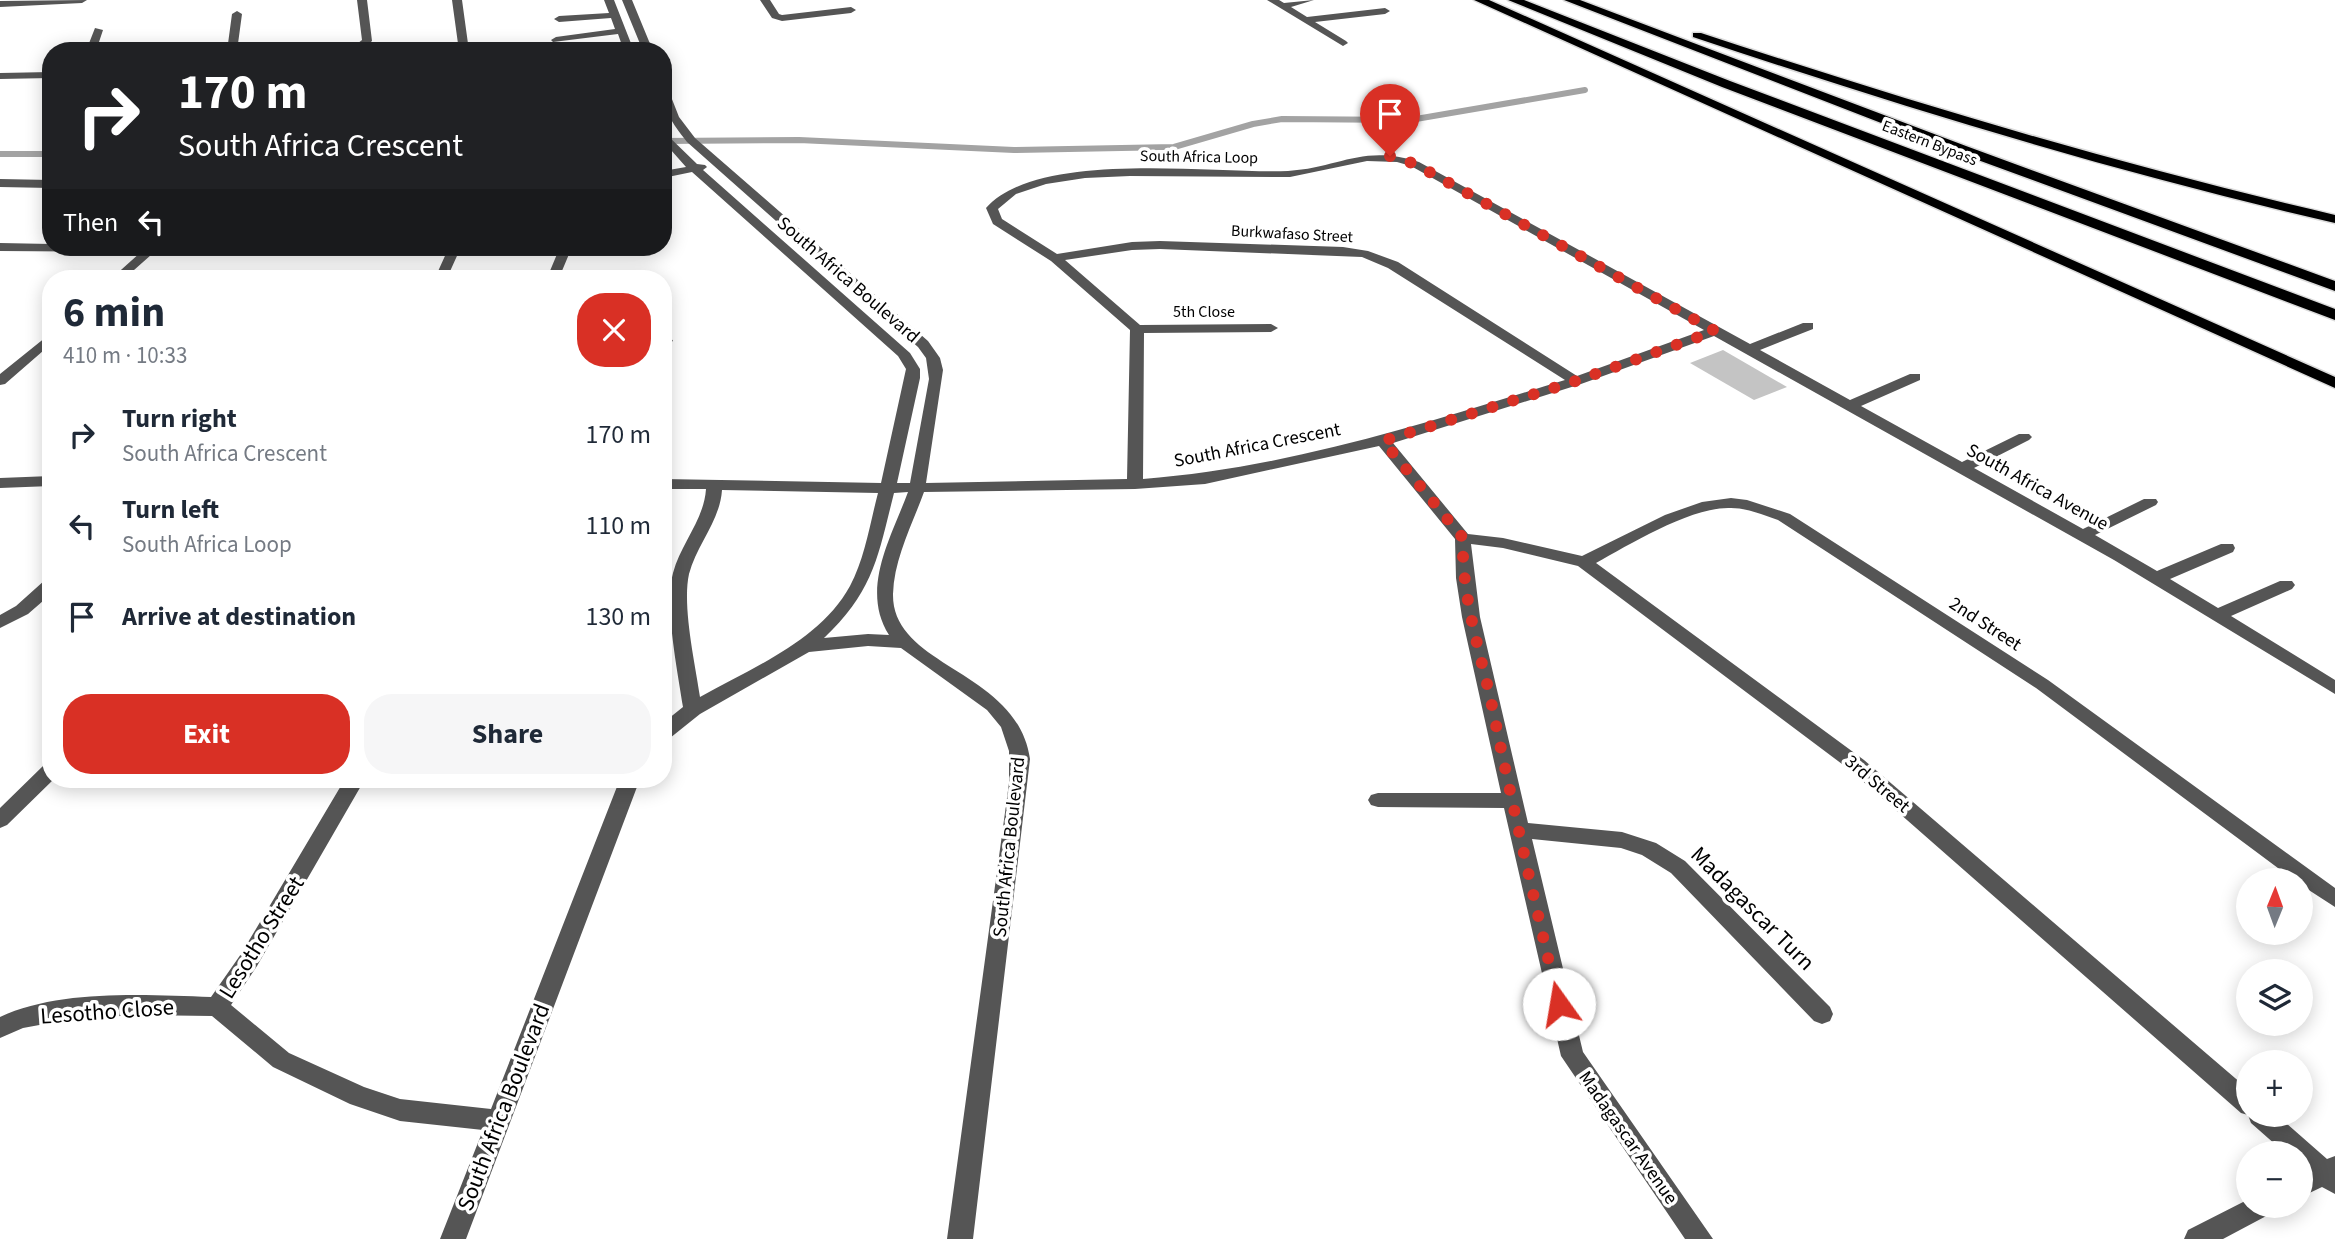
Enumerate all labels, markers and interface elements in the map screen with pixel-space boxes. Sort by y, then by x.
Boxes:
text: 170 m [178,58,307,128]
icon: right [63,70,154,161]
pin [1360,84,1420,156]
icon: arrive [1371,95,1409,133]
street label: Eastern Bypass [1879,115,1981,171]
text: South Africa Crescent [178,123,463,169]
street label: South Africa Loop [1140,145,1258,169]
icon: left [132,203,170,241]
text: Then [63,204,118,241]
street label: South Africa Boulevard [771,210,925,350]
street label: Burkwafaso Street [1230,220,1354,248]
text: 6 min [63,283,165,343]
button: close [577,293,651,367]
street label: 5th Close [1173,301,1235,323]
text: 410 m · 10:33 [63,339,187,372]
text: Turn right [122,400,237,437]
icon: right [63,416,101,454]
text: 170 m [585,416,651,453]
street label: South Africa Crescent [1172,416,1344,475]
text: South Africa Crescent [122,437,327,470]
street label: South Africa Avenue [1961,437,2113,538]
text: Turn left [122,491,219,528]
icon: left [63,507,101,545]
text: 110 m [585,507,651,544]
text: South Africa Loop [122,528,292,561]
street label: 2nd Street [1944,591,2027,658]
icon: arrive [63,598,101,636]
text: Arrive at destination [122,598,356,635]
text: 130 m [585,598,651,635]
button: Exit [63,694,350,774]
button: Share [364,694,651,774]
street label: 3rd Street [1839,749,1916,820]
street label: South Africa Boulevard [987,756,1032,939]
street label: Madagascar Turn [1683,839,1822,978]
north arrow [2236,868,2314,945]
map controls [2236,868,2313,1218]
street label: Lesotho Street [211,869,312,1005]
button: layers [2236,959,2313,1036]
position arrow [1522,967,1596,1041]
street label: Lesotho Close [39,990,175,1033]
street label: South Africa Boulevard [449,999,558,1216]
button: + [2236,1050,2313,1127]
street label: Madagascar Avenue [1572,1066,1684,1210]
button: − [2236,1141,2313,1218]

